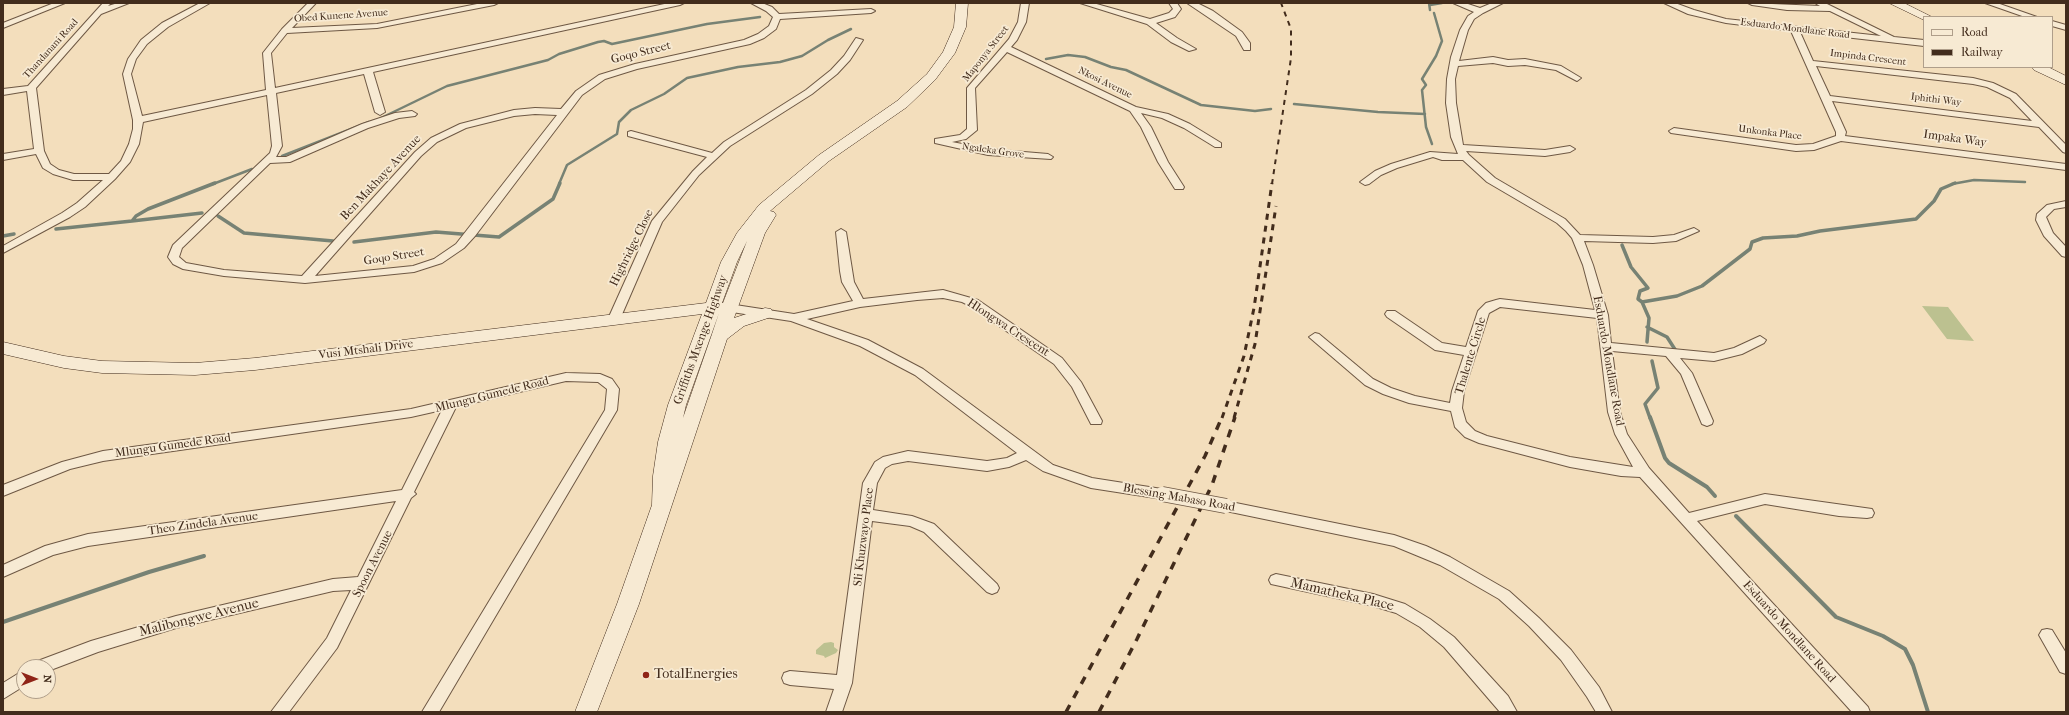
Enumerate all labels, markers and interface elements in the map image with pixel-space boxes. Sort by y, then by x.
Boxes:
street label: Obed Kunene Avenue [294,7,388,25]
street label: Esduardo Mondlane Road [1740,16,1850,42]
legend [1923,16,2053,68]
street label: Thandanani Road [21,17,81,81]
street label: Maponya Street [960,23,1012,85]
text: Road [1961,25,1988,39]
street label: Goqo Street [610,39,672,67]
text: Railway [1961,45,2003,59]
street label: Impinda Crescent [1829,47,1907,69]
street label: Nkosi Avenue [1076,65,1134,101]
street label: Iphithi Way [1910,91,1962,109]
street label: Unkonka Place [1737,123,1803,143]
street label: Impaka Way [1922,127,1988,151]
street label: Ben Makhaye Avenue [338,132,424,224]
street label: Ngaleka Grove [961,141,1025,161]
street label: Highridge Close [607,207,657,289]
street label: Goqo Street [363,245,425,269]
street label: Griffiths Mxenge Highway [671,273,731,407]
street label: Esduardo Mondlane Road [1589,295,1627,427]
street label: Hlongwa Crescent [964,296,1052,360]
street label: Thalente Circle [1452,315,1490,397]
street label: Vusi Mtshali Drive [318,337,414,363]
street label: Mlungu Gumede Road [434,374,550,416]
street label: Mlungu Gumede Road [114,431,232,461]
street label: Blessing Mabaso Road [1122,481,1236,515]
street label: Sli Khuzwayo Place [851,487,877,587]
street label: Theo Zindela Avenue [147,509,259,539]
street label: Spoon Avenue [350,528,396,600]
street label: Mamatheka Place [1289,575,1395,615]
street label: Esduardo Mondlane Road [1739,578,1839,686]
street label: Malibongwe Avenue [137,595,261,641]
north arrow [16,659,56,699]
place label: TotalEnergies [654,667,738,683]
marker: TotalEnergies [641,670,651,680]
text: N [41,675,54,683]

